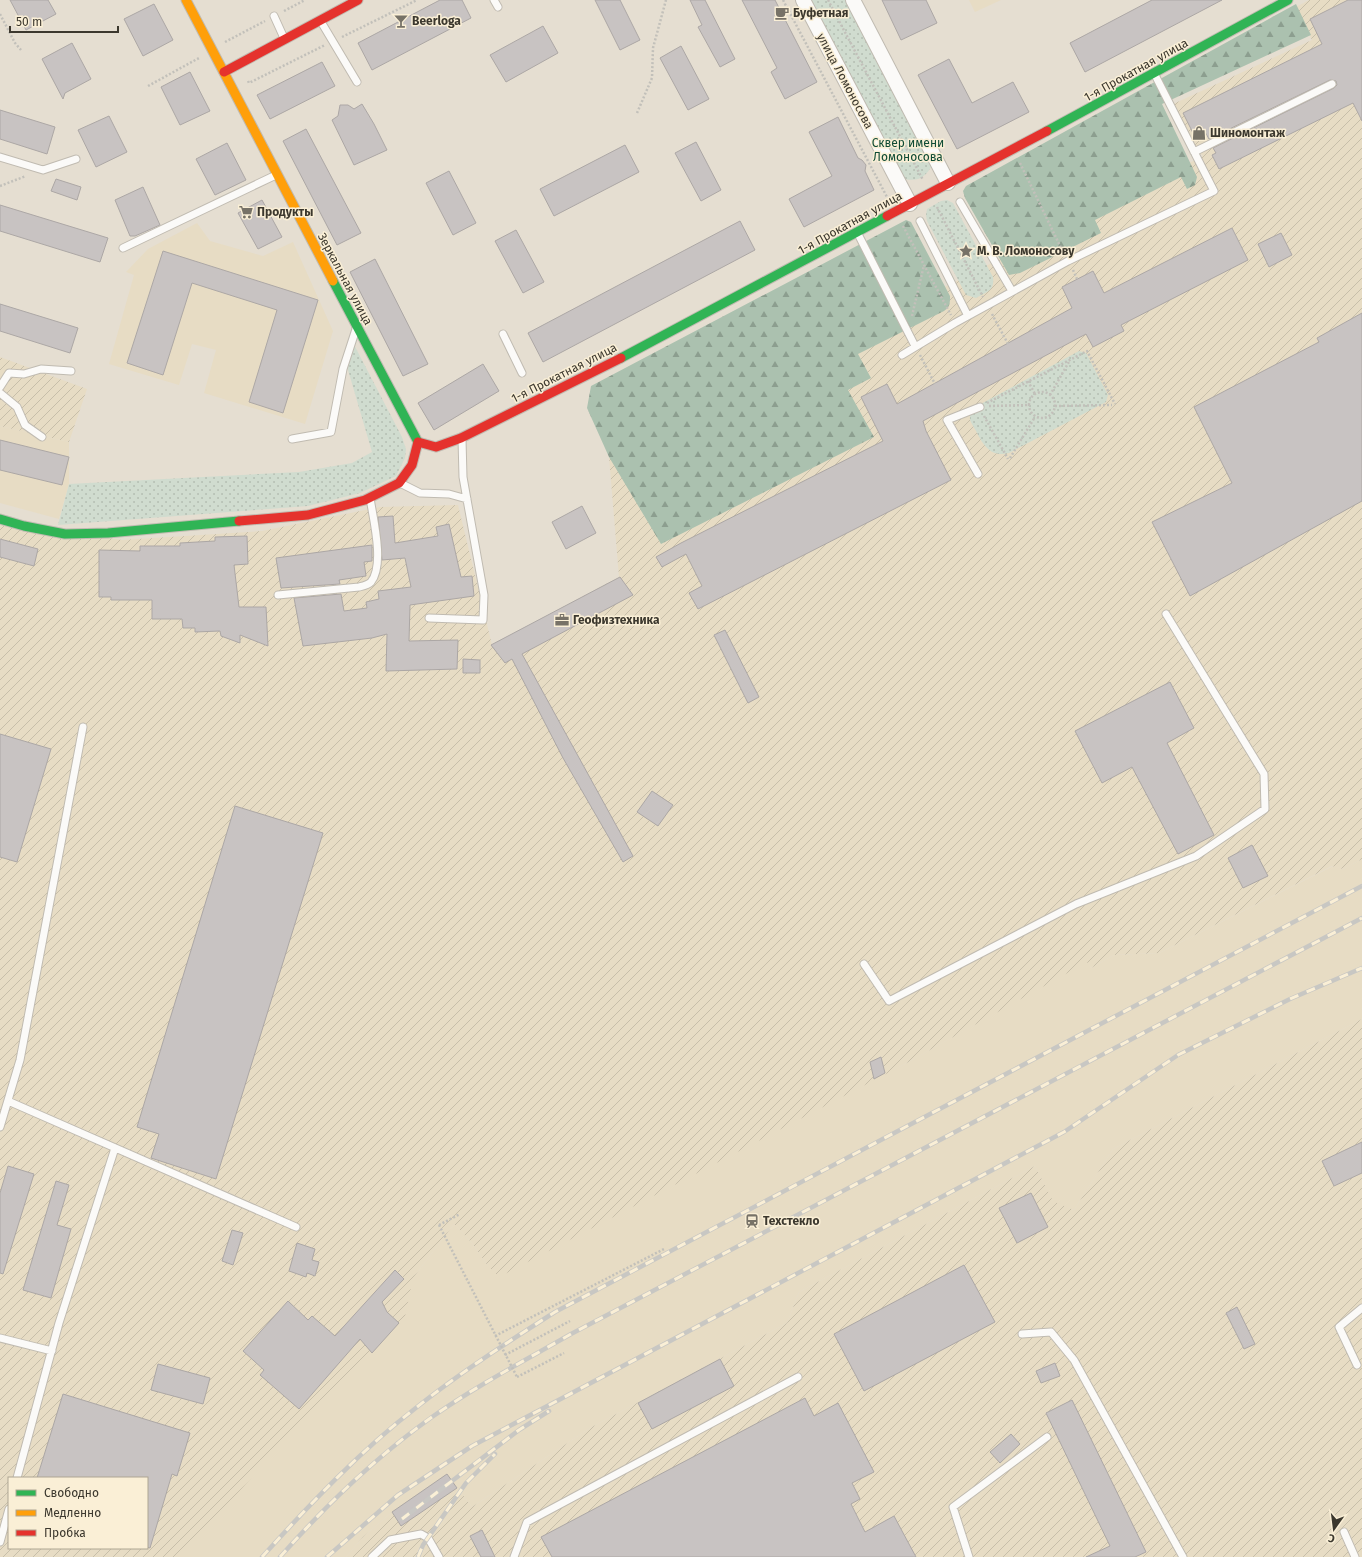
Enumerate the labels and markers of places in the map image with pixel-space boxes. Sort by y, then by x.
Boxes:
cafe icon: Буфетная [774,5,790,21]
place label: Буфетная [793,6,849,20]
bar icon: Beerloga [393,13,409,29]
place label: Beerloga [412,14,461,28]
shop icon: Шиномонтаж [1191,125,1207,141]
place label: Шиномонтаж [1210,126,1286,140]
supermarket icon: Продукты [238,204,254,220]
place label: Продукты [257,205,313,219]
place icon: М. В. Ломоносову [958,243,974,259]
place label: М. В. Ломоносову [977,244,1075,258]
office icon: Геофизтехника [554,612,570,628]
place label: Геофизтехника [573,613,660,627]
station icon: Техстекло [744,1213,760,1229]
place label: Техстекло [763,1214,819,1228]

